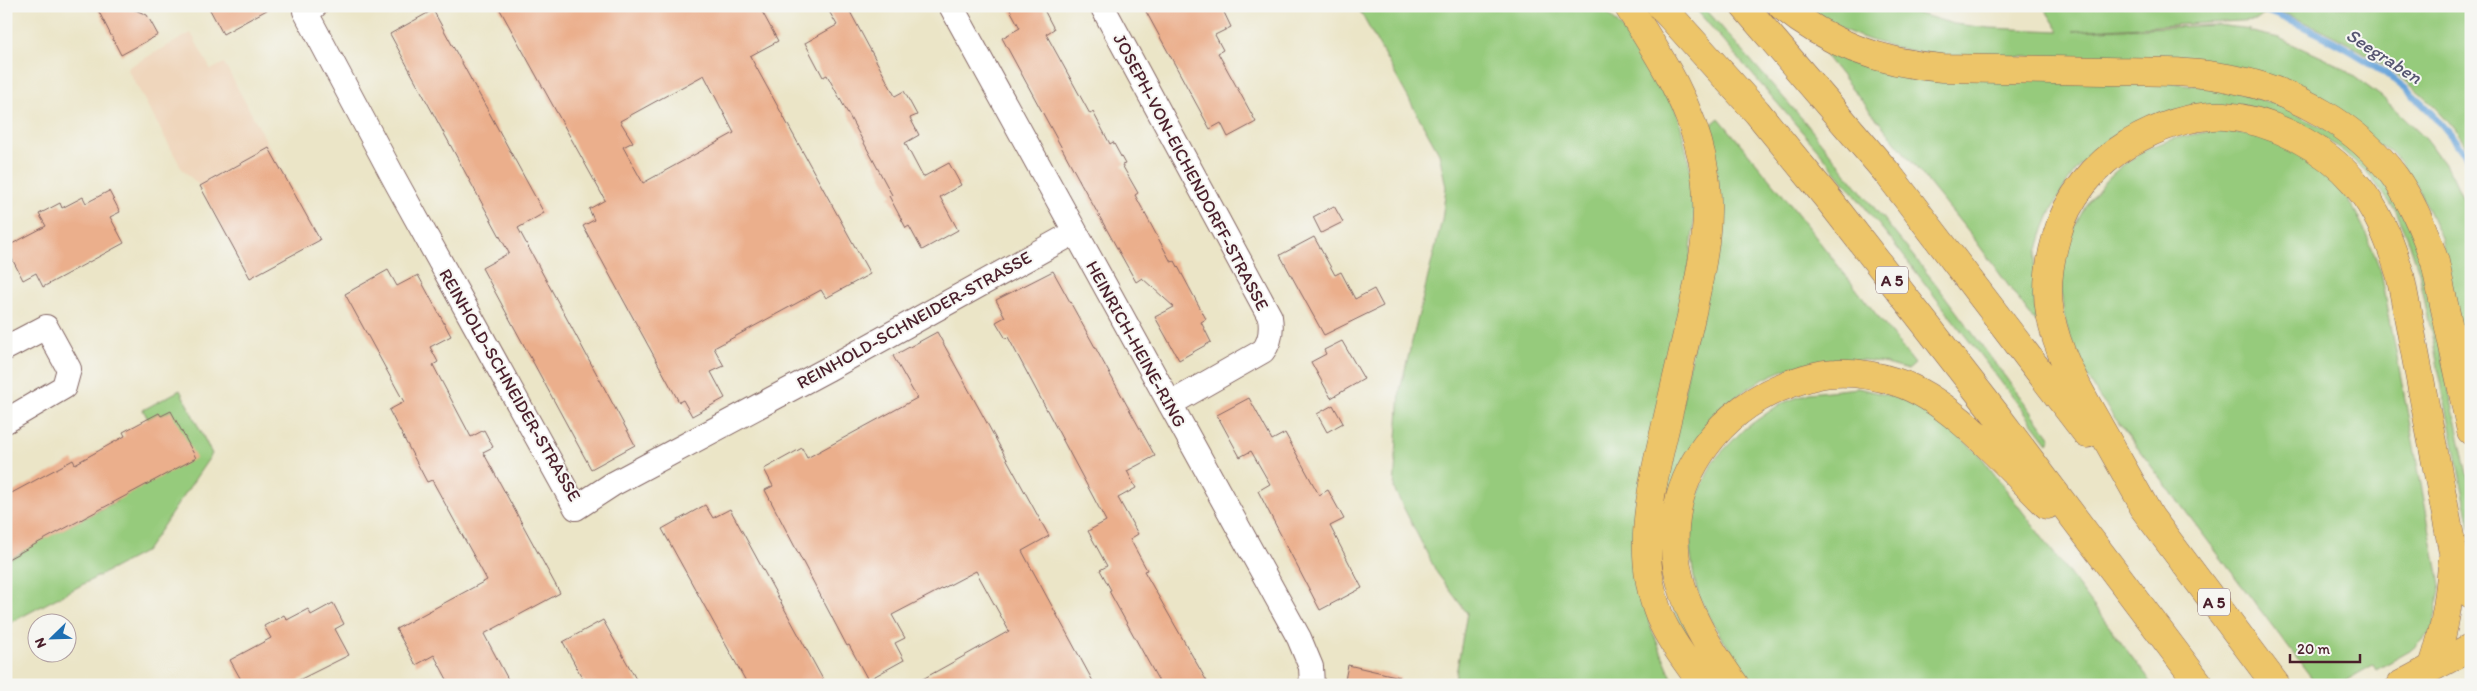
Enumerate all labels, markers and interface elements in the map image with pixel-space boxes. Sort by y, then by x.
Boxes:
water label: Seegraben [2342,23,2426,89]
street label: JOSEPH-VON-EICHENDORFF-STRASSE [1108,30,1274,314]
street label: REINHOLD-SCHNEIDER-STRASSE [793,246,1035,394]
street label: HEINRICH-HEINE-RING [1081,257,1191,431]
street label: REINHOLD-SCHNEIDER-STRASSE [434,265,586,505]
road number: A 5 [1876,266,1908,294]
road number: A 5 [2198,588,2230,616]
north arrow [28,614,78,664]
scale bar [2290,631,2360,663]
text: N [31,635,50,651]
text: 20 m [2297,640,2331,658]

